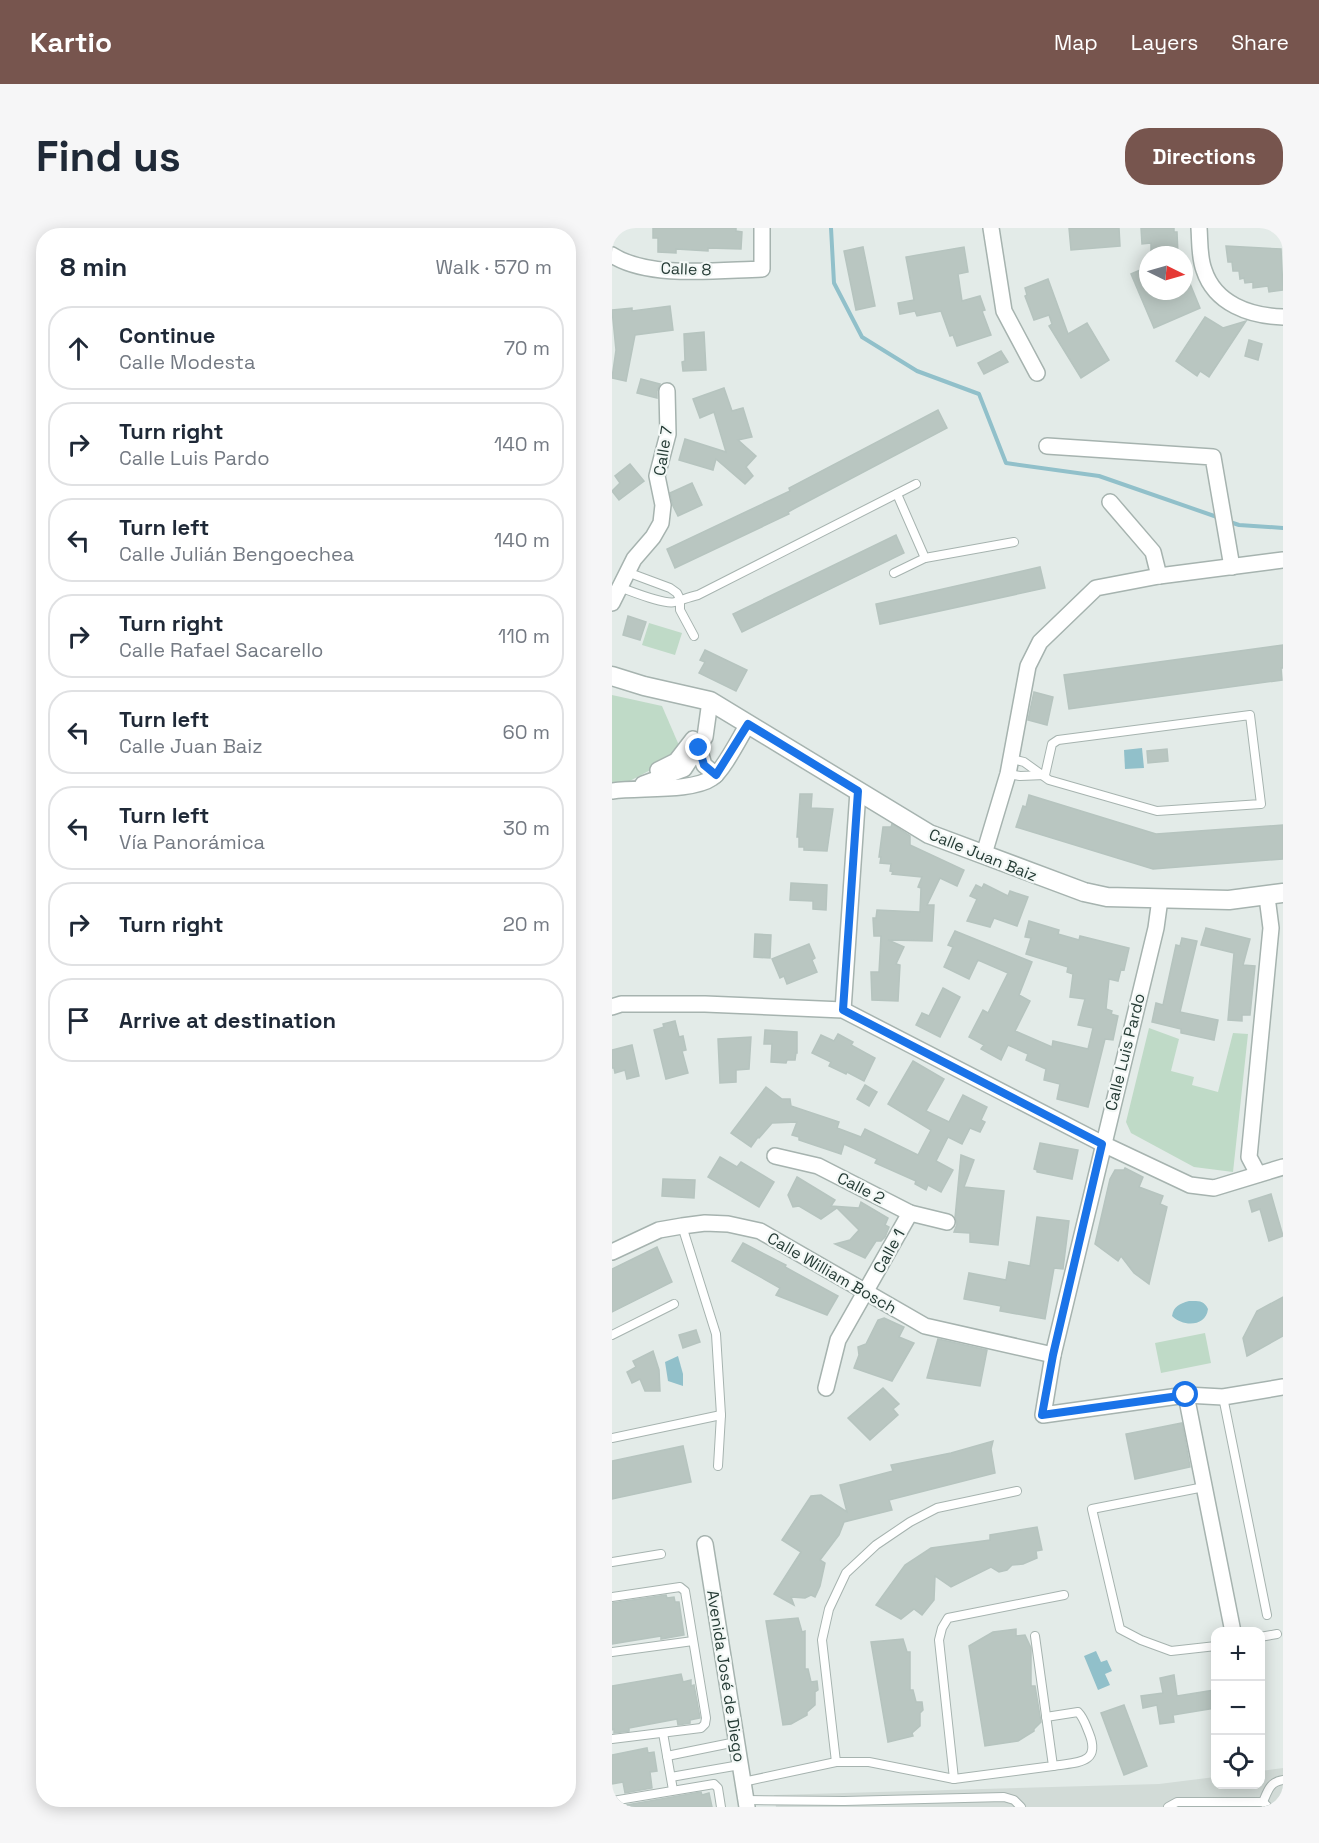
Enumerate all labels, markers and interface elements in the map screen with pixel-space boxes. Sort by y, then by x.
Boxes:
text: Kartio [30,24,112,60]
text: Map [1054,29,1098,56]
text: Layers [1131,29,1198,56]
text: Share [1231,29,1289,56]
button: Directions [1125,128,1283,185]
text: Find us [36,130,181,183]
north arrow [1139,246,1193,300]
text: 8 min [60,250,127,284]
text: Walk · 570 m [435,254,552,280]
street label: Calle 8 [660,258,712,280]
text: Continue [119,321,215,349]
icon: ahead [62,332,95,365]
text: 70 m [504,335,550,361]
text: Calle Modesta [119,349,255,375]
text: Turn right [119,417,224,445]
street label: Calle 7 [649,425,677,477]
icon: right [62,428,95,461]
text: 140 m [494,431,550,457]
text: Calle Luis Pardo [119,445,270,471]
text: Turn left [119,513,209,541]
icon: left [62,524,95,557]
text: 140 m [494,527,550,553]
text: Calle Julián Bengoechea [119,541,354,567]
text: Turn right [119,609,224,637]
icon: right [62,620,95,653]
text: 110 m [498,623,550,649]
text: Calle Rafael Sacarello [119,637,323,663]
text: Turn left [119,705,209,733]
icon: left [62,716,95,749]
text: 60 m [503,719,550,745]
text: Calle Juan Baiz [119,733,263,759]
route end [685,734,711,760]
text: Turn left [119,801,209,829]
icon: left [62,812,95,845]
text: 30 m [503,815,550,841]
street label: Calle Juan Baiz [926,824,1040,886]
text: Vía Panorámica [119,829,265,855]
icon: right [62,908,95,941]
text: Turn right [119,910,224,938]
text: 20 m [503,911,550,937]
street label: Calle Luis Pardo [1100,991,1150,1113]
icon: arrive [62,1004,95,1037]
text: Arrive at destination [119,1006,336,1034]
street label: Calle 2 [834,1167,888,1209]
street label: Calle 1 [868,1225,910,1277]
street label: Calle William Bosch [764,1227,900,1319]
route start [1172,1381,1198,1407]
street label: Avenida José de Diego [702,1588,750,1764]
map controls [1211,1627,1265,1789]
button: + [1211,1627,1265,1681]
button: − [1211,1681,1265,1735]
button: locate [1211,1735,1265,1789]

